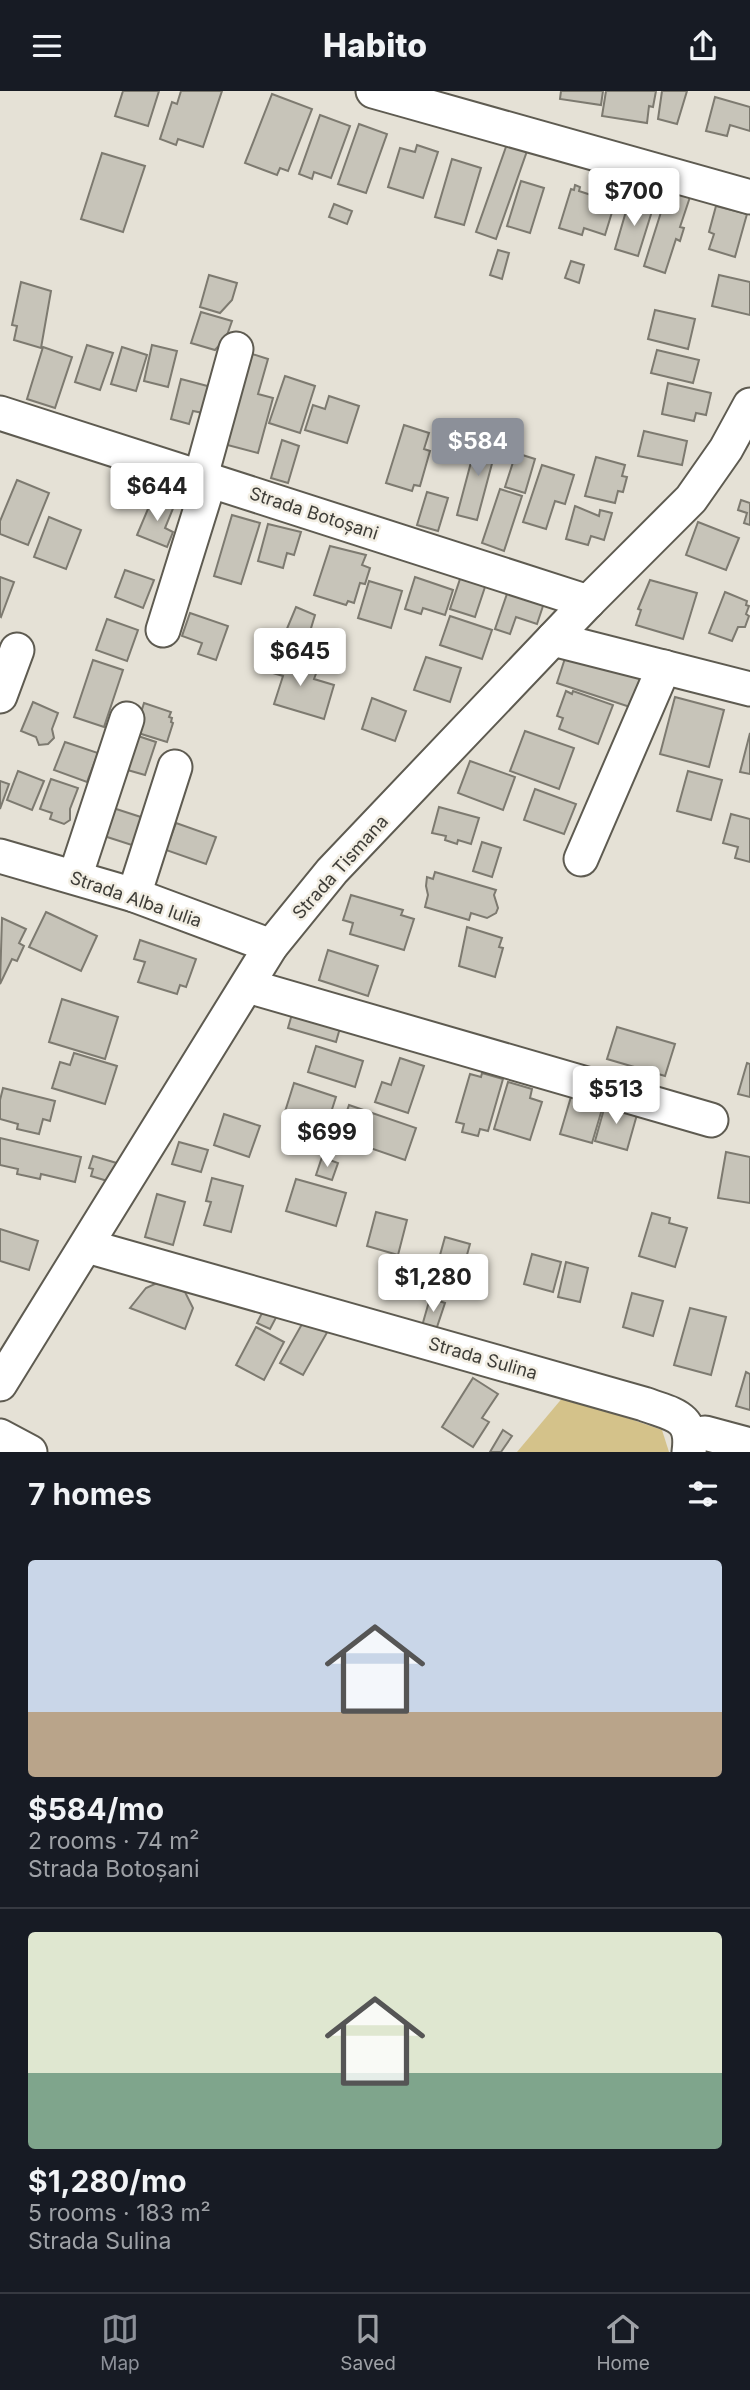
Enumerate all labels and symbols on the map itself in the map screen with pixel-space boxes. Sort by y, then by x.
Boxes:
pin: $700 [593,169,675,228]
pin: $584 [437,419,519,478]
pin: $644 [116,463,198,523]
street label: Strada Botoșani [247,482,381,545]
pin: $645 [259,629,341,688]
street label: Strada Tismana [288,811,392,923]
street label: Strada Alba Iulia [67,867,205,931]
pin: $513 [575,1067,657,1126]
pin: $699 [286,1109,368,1169]
pin: $1,280 [376,1255,490,1314]
street label: Strada Sulina [426,1332,540,1384]

